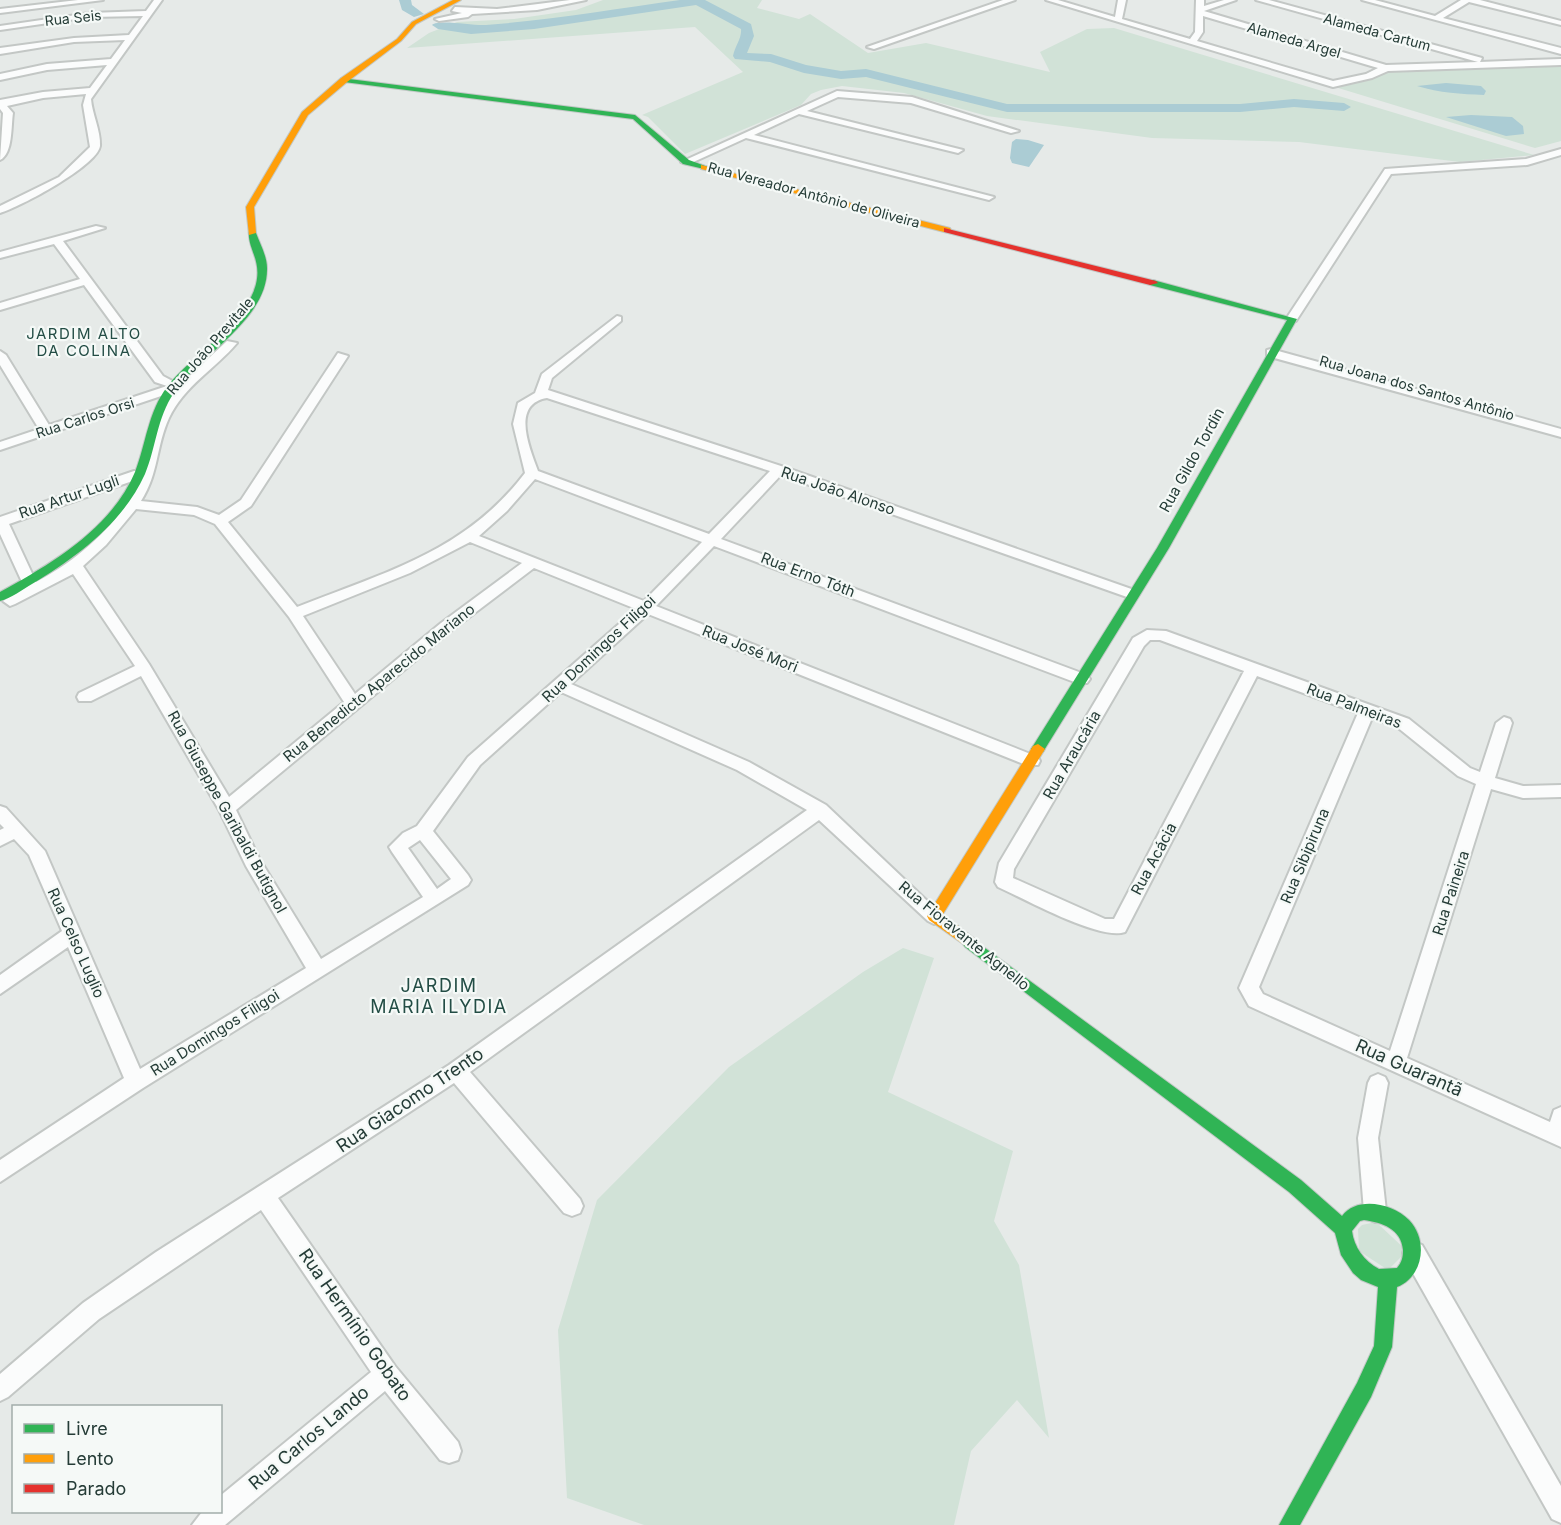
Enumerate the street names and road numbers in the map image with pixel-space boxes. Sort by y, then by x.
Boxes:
street label: Rua Seis [44,6,102,29]
street label: Alameda Cartum [1322,9,1433,54]
street label: Alameda Argel [1245,18,1343,61]
street label: Rua Vereador Antônio de Oliveira [706,158,922,231]
street label: Rua João Previtale [163,294,256,398]
street label: Rua Joana dos Santos Antônio [1318,352,1517,424]
street label: Rua Carlos Orsi [33,394,136,441]
street label: Rua Gildo Tordin [1155,404,1228,515]
street label: Rua João Alonso [779,462,898,519]
street label: Rua Artur Lugli [16,470,122,523]
street label: Rua Erno Tóth [758,548,858,601]
street label: Rua Domingos Filigoi [538,591,659,706]
street label: Rua Benedicto Aparecido Mariano [279,599,478,766]
street label: Rua José Mori [699,621,801,676]
street label: Rua Palmeiras [1304,679,1404,732]
street label: Rua Giuseppe Garibaldi Butignol [164,707,291,916]
street label: Rua Araucária [1038,707,1105,803]
street label: Rua Sibipiruna [1276,805,1333,906]
street label: Rua Acácia [1127,819,1181,898]
street label: Rua Paineira [1428,848,1473,938]
street label: Rua Fioravante Agnello [895,877,1034,994]
street label: Rua Celso Luglio [44,885,109,1001]
street label: Rua Domingos Filigoi [147,985,283,1080]
street label: Rua Guarantã [1352,1035,1466,1101]
street label: Rua Giacomo Trento [332,1043,487,1157]
street label: Rua Hermínio Gobato [295,1244,416,1405]
street label: Rua Carlos Lando [244,1381,373,1494]

